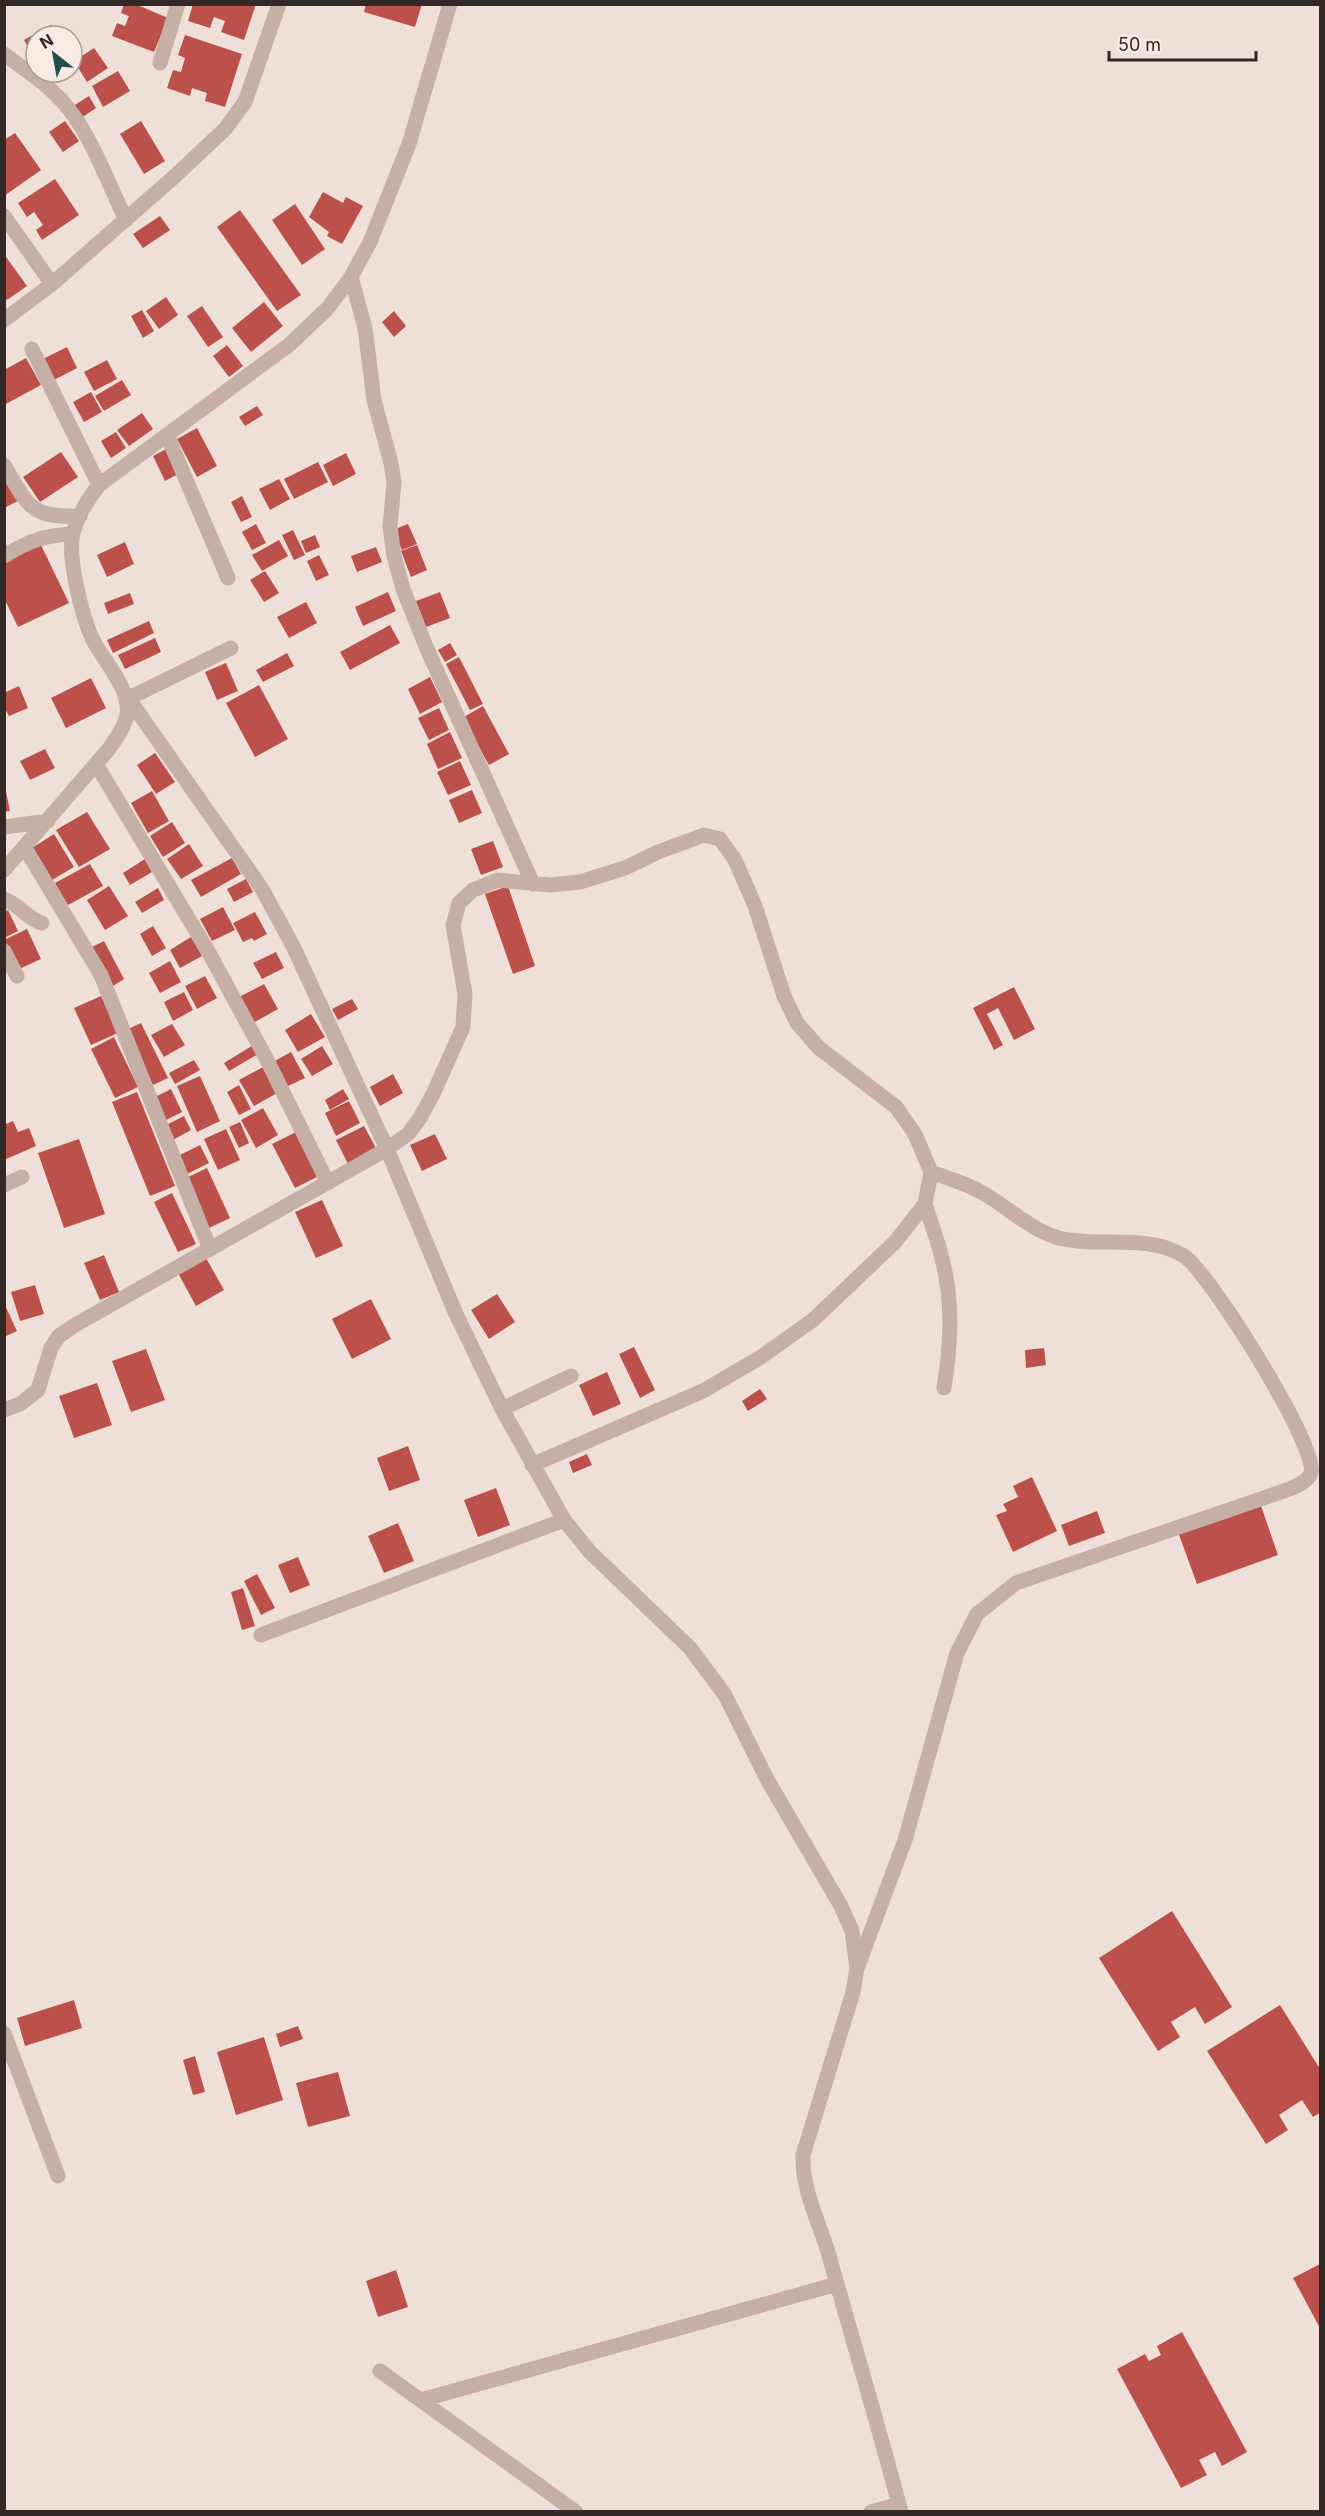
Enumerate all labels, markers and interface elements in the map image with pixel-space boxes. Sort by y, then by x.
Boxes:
north arrow [24,24,84,84]
scale bar [1109,24,1256,62]
text: N [36,29,57,53]
text: 50 m [1118,34,1161,55]

